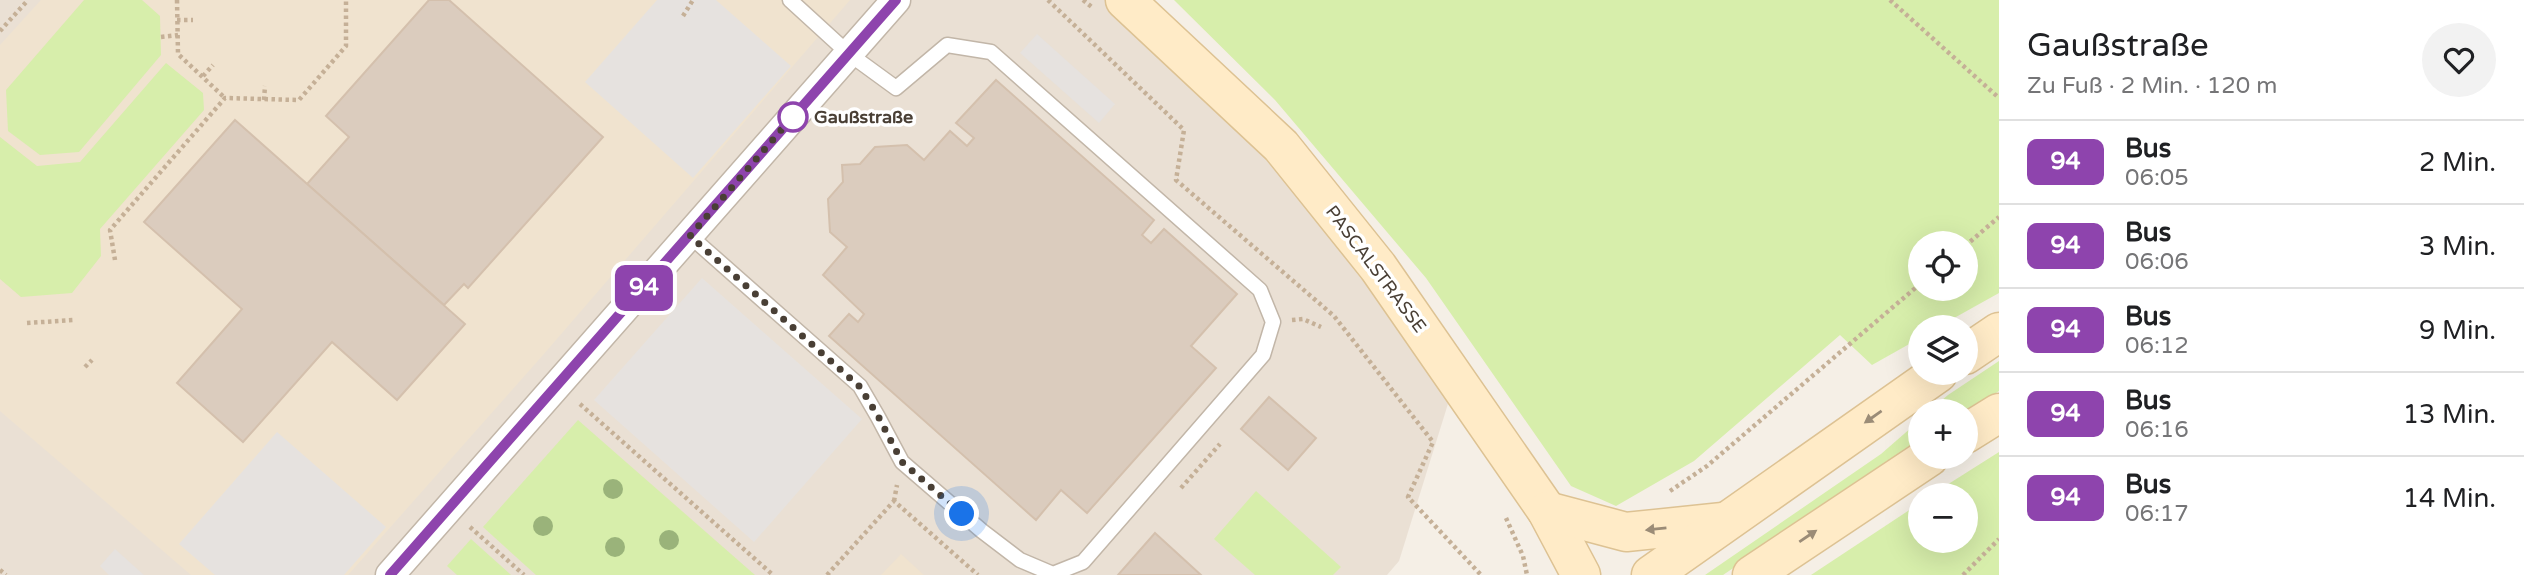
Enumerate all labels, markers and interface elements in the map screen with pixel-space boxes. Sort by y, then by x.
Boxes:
button: heart [2422,23,2496,97]
text: Gaußstraße [2027,26,2209,65]
text: Zu Fuß · 2 Min. · 120 m [2027,72,2277,100]
marker: Gaußstraße [778,102,808,132]
place label: Gaußstraße [814,106,913,128]
text: Bus [2125,133,2171,164]
text: 94 [2050,147,2081,176]
text: 2 Min. [2419,147,2496,178]
text: 06:05 [2125,164,2189,192]
street label: PASCALSTRASSE [1321,201,1431,337]
text: Bus [2125,217,2171,248]
map controls [1908,231,1978,553]
button: locate [1908,231,1978,301]
text: 94 [2050,231,2081,260]
text: 3 Min. [2419,231,2496,262]
text: 06:06 [2125,248,2189,276]
line badge: 94 [612,265,676,311]
text: 94 [629,273,659,302]
text: Bus [2125,301,2171,332]
button: layers [1908,315,1978,385]
text: 94 [2050,315,2081,344]
text: 9 Min. [2419,315,2496,346]
text: 06:12 [2125,332,2189,360]
text: Bus [2125,385,2171,416]
button: + [1908,399,1978,469]
text: 94 [2050,399,2081,428]
text: 13 Min. [2403,399,2496,430]
one-way arrow [1864,410,1882,424]
text: 06:16 [2125,416,2189,444]
text: Bus [2125,469,2171,500]
button: − [1908,483,1978,553]
text: 94 [2050,483,2081,512]
text: 14 Min. [2403,483,2496,514]
your location [944,496,979,531]
text: 06:17 [2125,500,2189,528]
one-way arrow [1645,524,1667,535]
one-way arrow [1799,529,1817,543]

